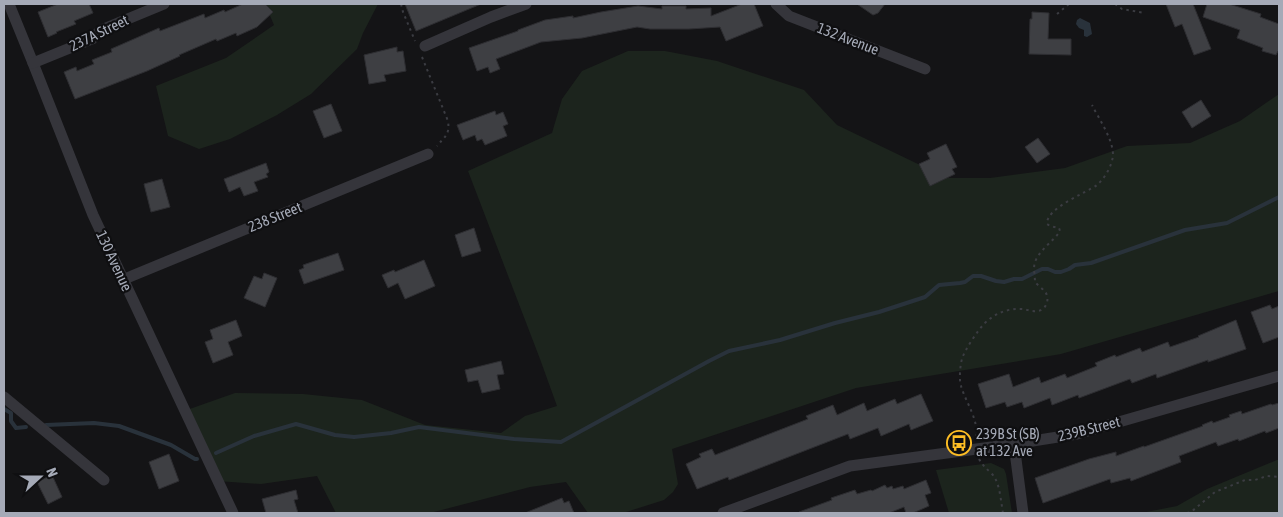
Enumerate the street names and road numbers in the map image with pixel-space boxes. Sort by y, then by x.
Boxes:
street label: 237A Street [67,11,131,54]
street label: 132 Avenue [815,19,882,58]
street label: 238 Street [246,198,304,235]
street label: 130 Avenue [93,228,136,294]
street label: 239B Street [1056,413,1122,444]

